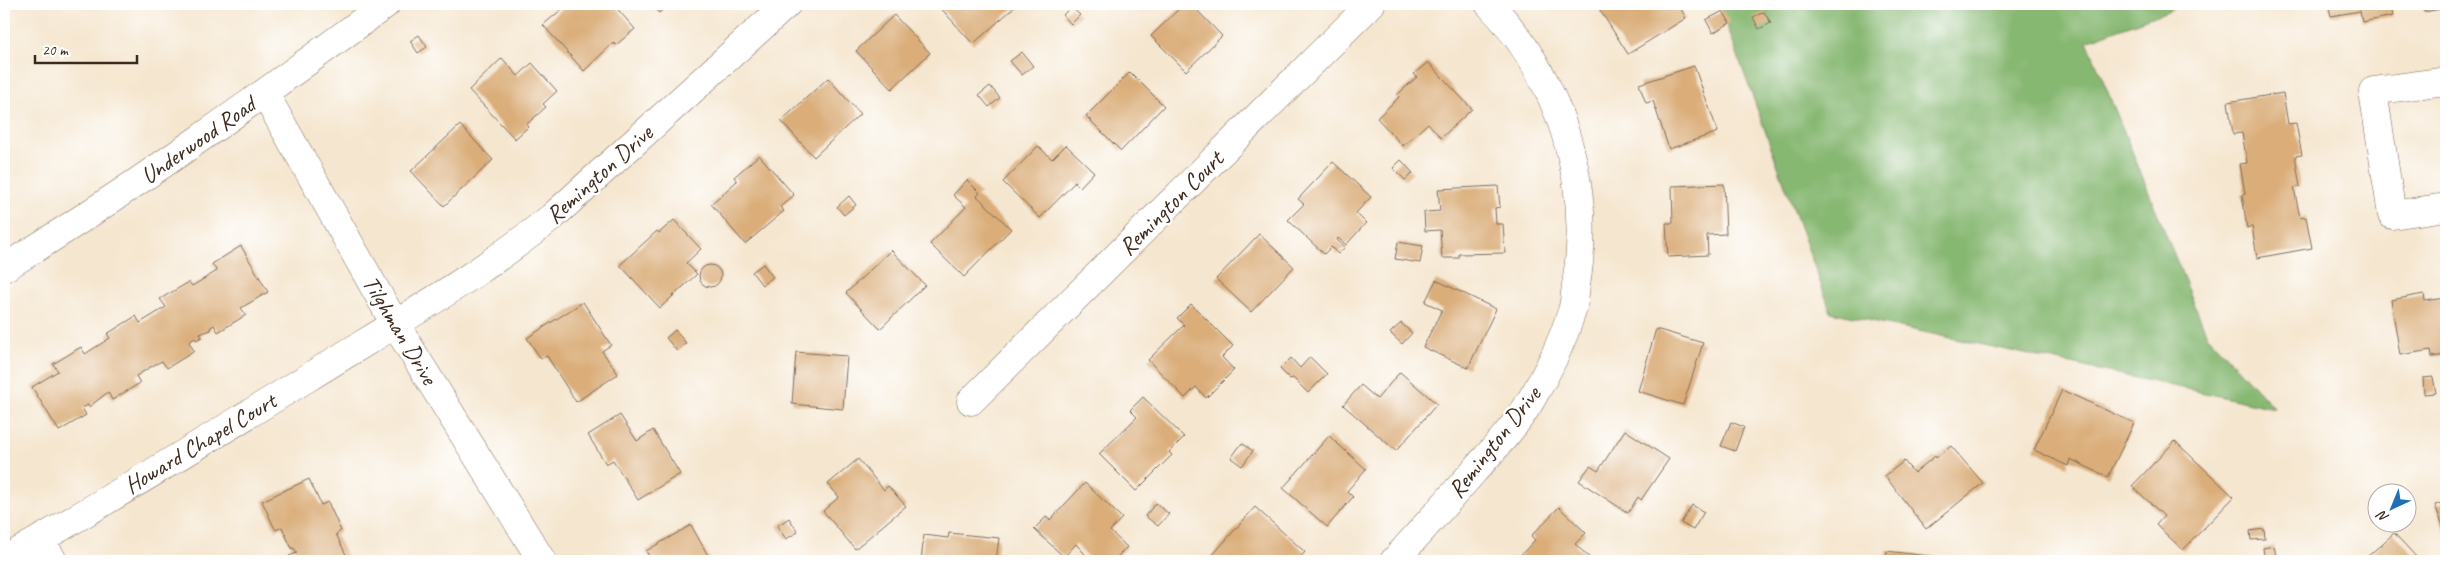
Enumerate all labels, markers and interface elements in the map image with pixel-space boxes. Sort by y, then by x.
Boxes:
scale bar [35,32,138,64]
text: 20 m [42,41,69,60]
street label: Underwood Road [135,88,264,190]
street label: Remington Drive [539,117,660,230]
street label: Remington Court [1112,143,1231,262]
street label: Tilghman Drive [356,270,445,392]
street label: Remington Drive [1441,378,1548,504]
street label: Howard Chapel Court [119,385,283,500]
north arrow [2368,482,2418,532]
text: N [2373,506,2392,526]

